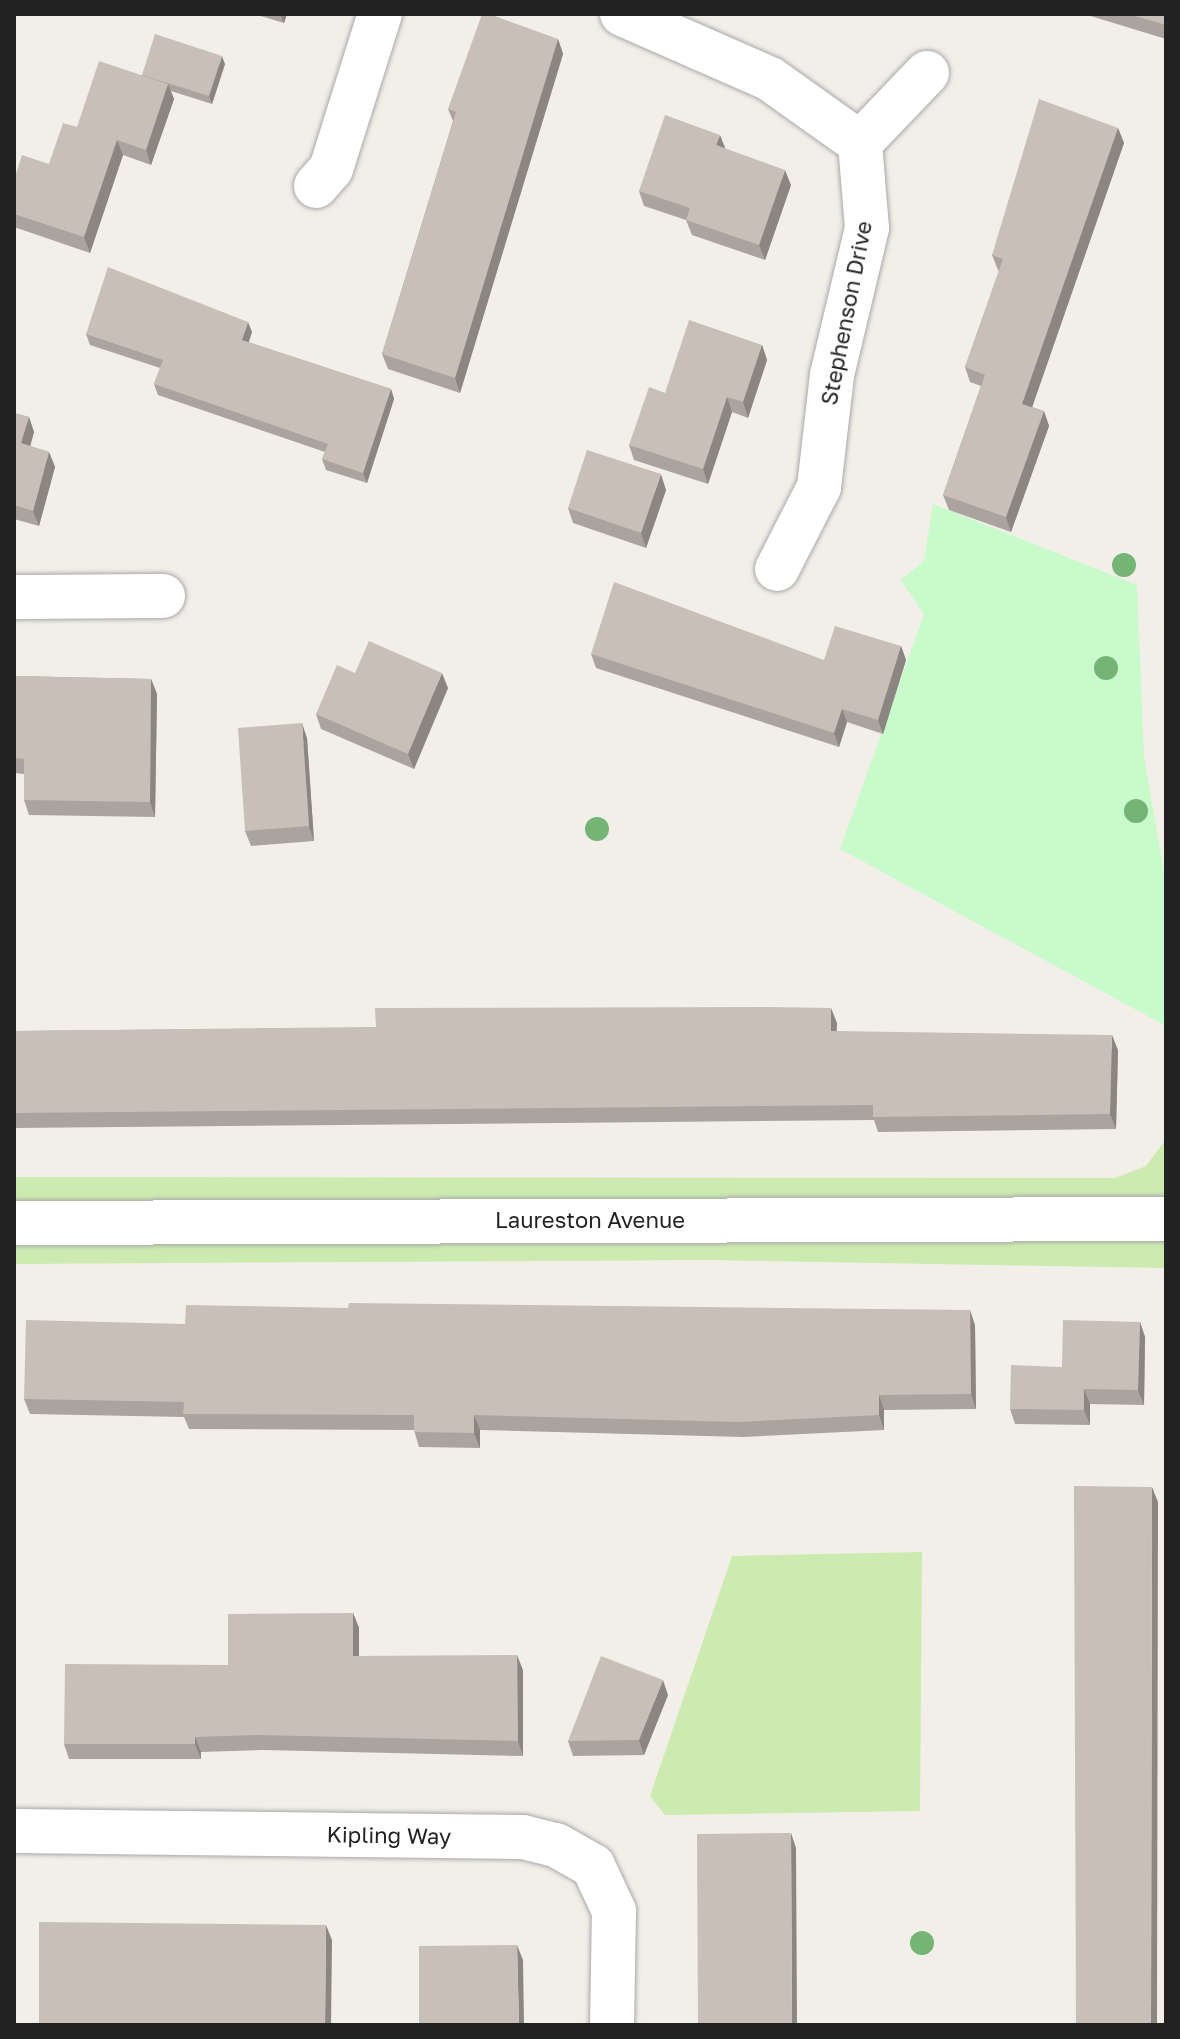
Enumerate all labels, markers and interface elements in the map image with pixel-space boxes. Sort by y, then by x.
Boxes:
street label: Stephenson Drive [815,219,877,407]
street label: Laureston Avenue [495,1207,685,1233]
street label: Kipling Way [326,1821,452,1849]

